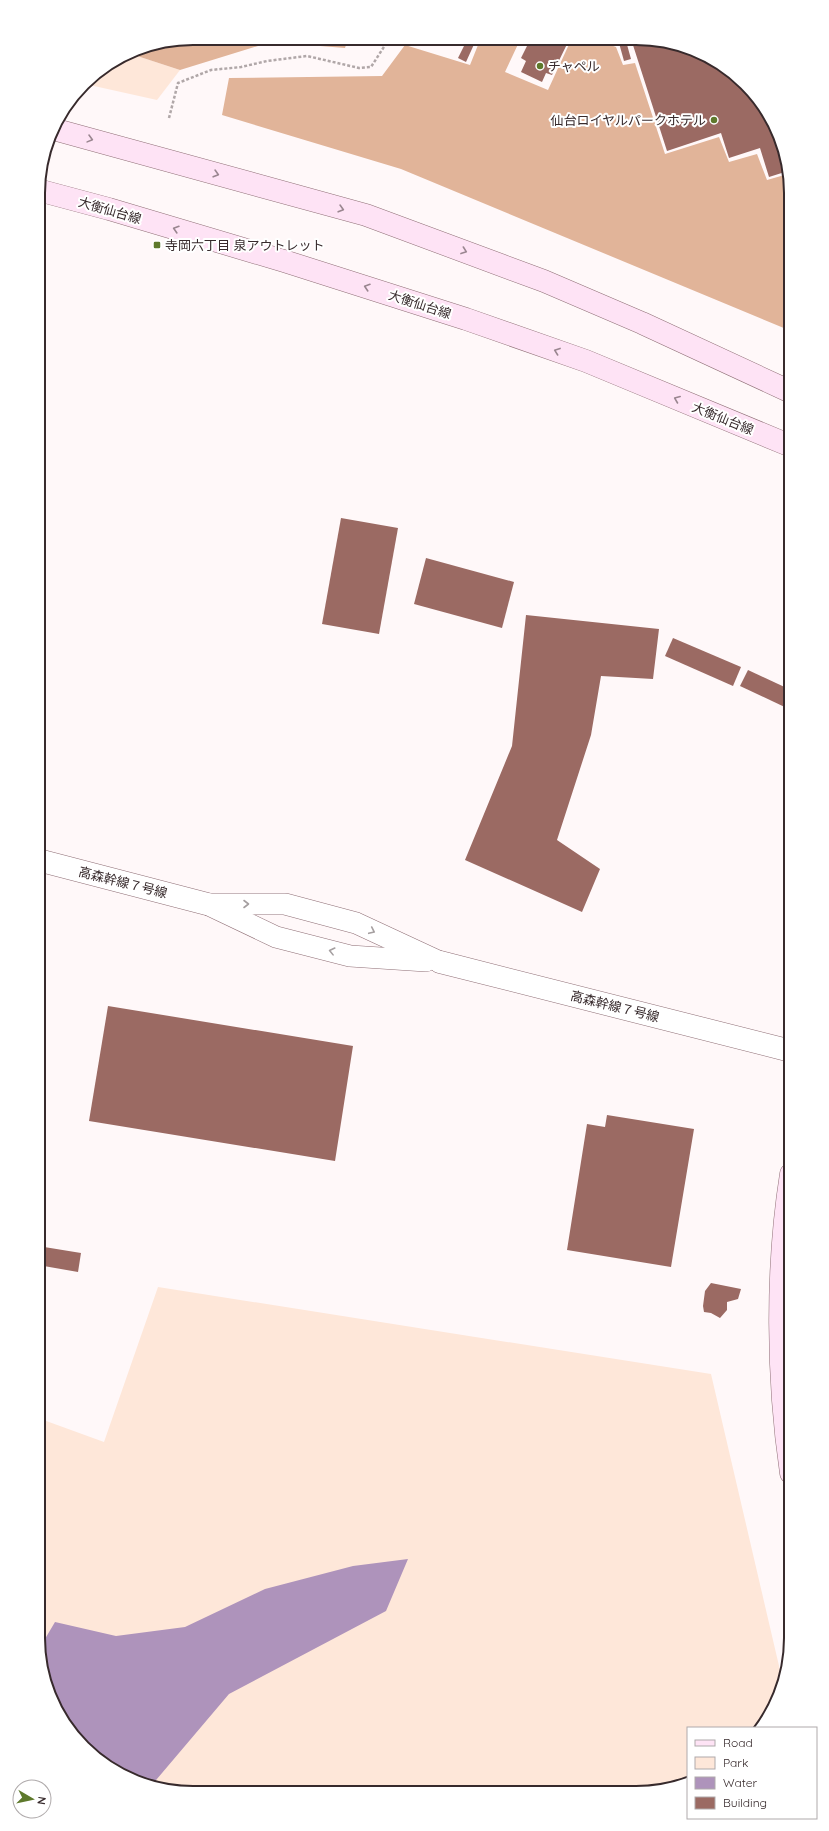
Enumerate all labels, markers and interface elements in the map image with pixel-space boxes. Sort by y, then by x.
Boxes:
place label: チャペル [548,58,600,74]
marker: チャペル [535,61,545,71]
place label: 仙台ロイヤルパークホテル [550,112,706,128]
marker: 仙台ロイヤルパークホテル [709,115,719,125]
one-way arrow [87,134,94,143]
one-way arrow [213,169,219,177]
street label: 大衡仙台線 [77,193,143,227]
one-way arrow [338,204,344,212]
one-way arrow [172,225,179,234]
place label: 寺岡六丁目 泉アウトレット [165,237,325,253]
marker: 寺岡六丁目 泉アウトレット [152,240,162,250]
one-way arrow [460,247,467,255]
one-way arrow [364,283,371,292]
street label: 大衡仙台線 [387,286,453,322]
one-way arrow [553,347,560,356]
one-way arrow [674,396,682,404]
street label: 大衡仙台線 [690,398,756,438]
street label: 高森幹線７号線 [77,863,169,901]
one-way arrow [243,900,249,908]
one-way arrow [368,926,375,934]
one-way arrow [329,948,335,956]
street label: 高森幹線７号線 [569,987,661,1025]
legend [687,1727,817,1819]
text: Road [723,1735,753,1750]
text: Park [723,1755,748,1770]
text: Water [723,1775,758,1790]
north arrow [12,1779,52,1819]
text: N [34,1795,49,1806]
text: Building [723,1795,767,1810]

